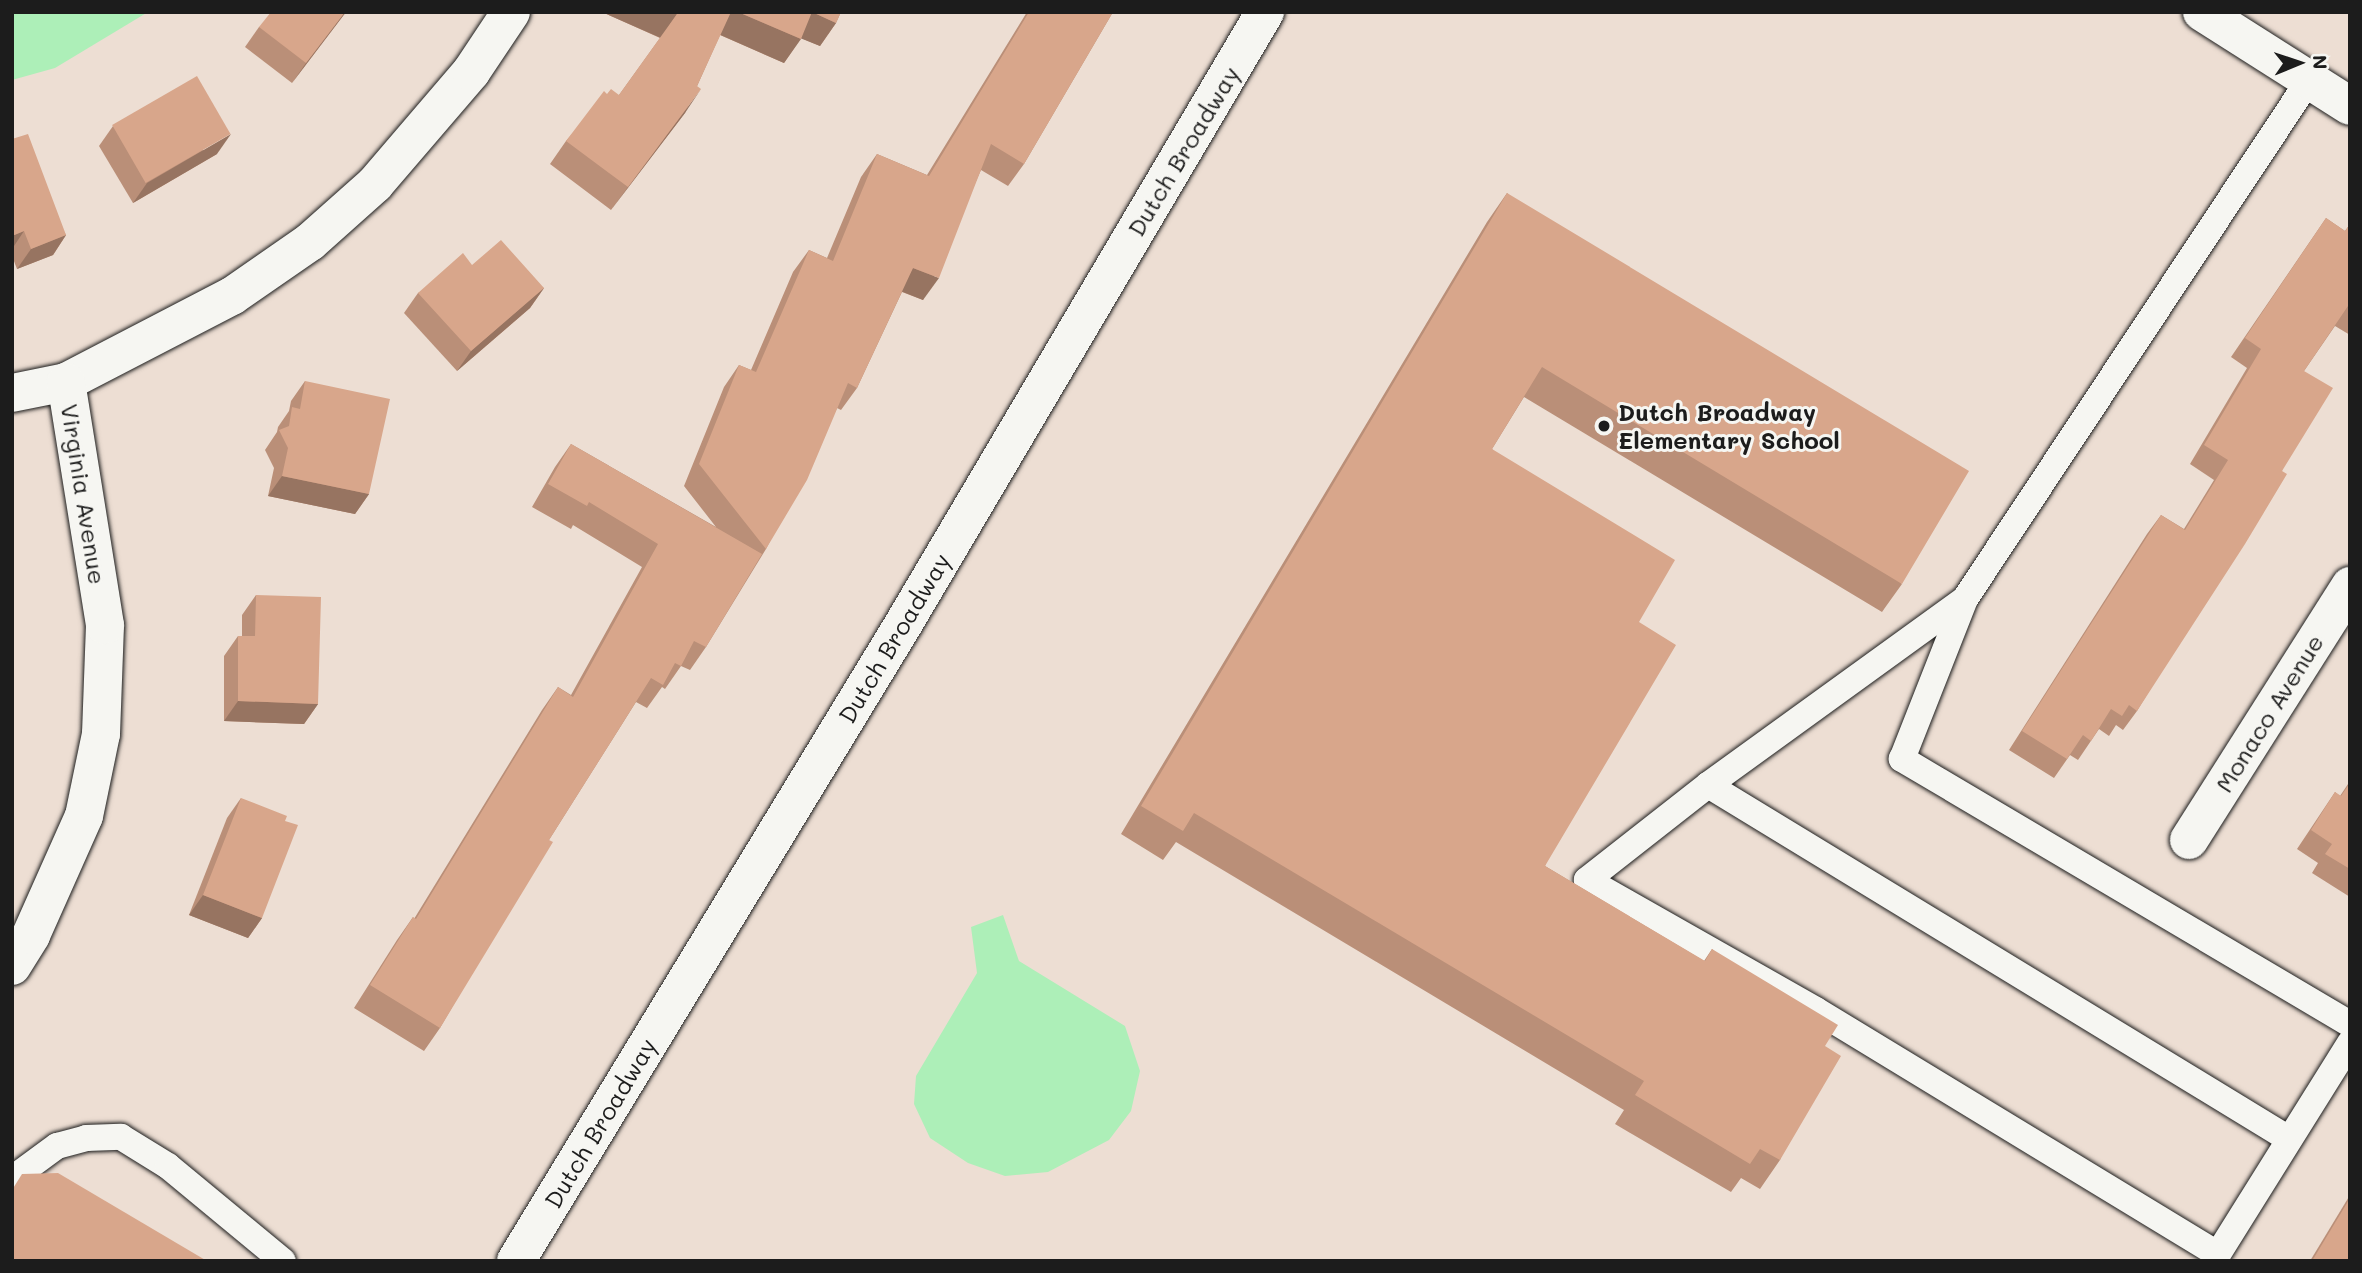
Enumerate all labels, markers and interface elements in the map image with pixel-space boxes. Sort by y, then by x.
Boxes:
north arrow [2264,28,2334,98]
text: N [2308,55,2333,70]
street label: Dutch Broadway [1121,61,1245,241]
place label: Dutch Broadway Elementary School [1618,398,1840,454]
street label: Virginia Avenue [56,402,112,586]
marker: Dutch Broadway Elementary School [1596,418,1612,434]
street label: Dutch Broadway [832,548,956,728]
street label: Monaco Avenue [2209,629,2329,797]
street label: Dutch Broadway [538,1033,662,1213]

